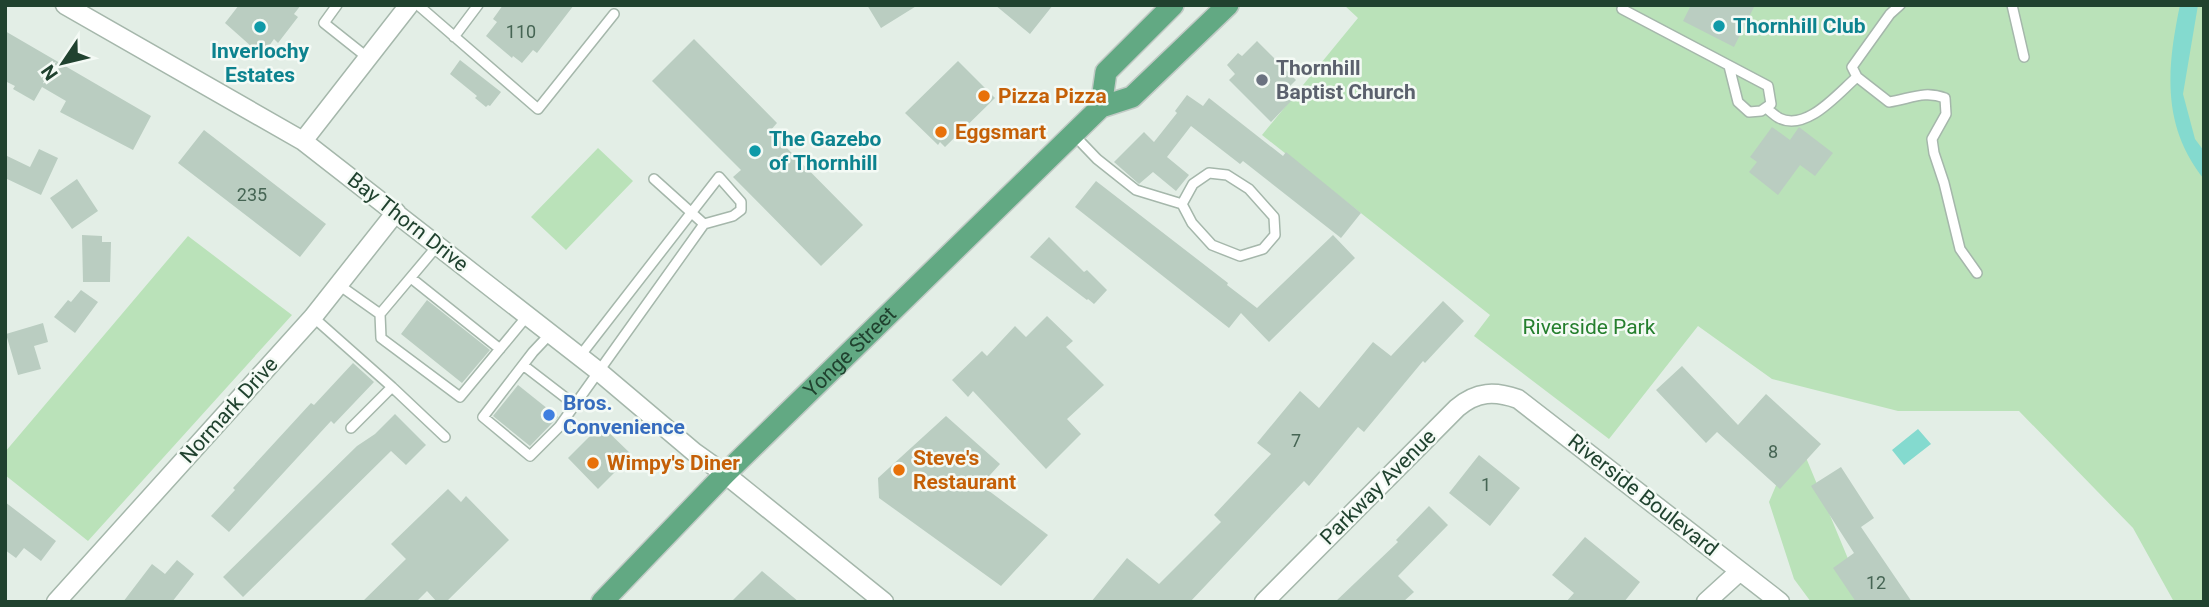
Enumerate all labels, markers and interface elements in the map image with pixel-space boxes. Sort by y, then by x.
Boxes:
place label: Thornhill Club [1733,14,1866,38]
marker: Thornhill Club [1711,18,1727,34]
marker: Inverlochy Estates [252,19,268,35]
house number: 110 [506,21,536,42]
north arrow [28,28,98,98]
place label: Inverlochy Estates [211,39,309,87]
place label: Thornhill Baptist Church [1276,56,1416,104]
text: N [36,60,63,85]
marker: Thornhill Baptist Church [1254,72,1270,88]
place label: Pizza Pizza [998,84,1107,108]
marker: Pizza Pizza [976,88,992,104]
place label: Eggsmart [955,120,1046,144]
marker: Eggsmart [933,124,949,140]
place label: The Gazebo of Thornhill [769,127,882,175]
marker: The Gazebo of Thornhill [747,143,763,159]
street label: Bay Thorn Drive [343,168,473,276]
house number: 235 [237,184,267,205]
street label: Yonge Street [799,302,901,402]
park label: Riverside Park [1523,315,1656,339]
street label: Normark Drive [175,352,283,468]
place label: Bros. Convenience [563,391,685,439]
marker: Bros. Convenience [541,407,557,423]
street label: Parkway Avenue [1315,424,1441,550]
street label: Riverside Boulevard [1563,429,1723,561]
house number: 7 [1291,430,1301,451]
house number: 8 [1768,441,1778,462]
place label: Steve's Restaurant [913,446,1016,494]
place label: Wimpy's Diner [607,451,740,475]
marker: Wimpy's Diner [585,455,601,471]
marker: Steve's Restaurant [891,462,907,478]
house number: 1 [1481,474,1491,495]
house number: 12 [1866,572,1886,593]

